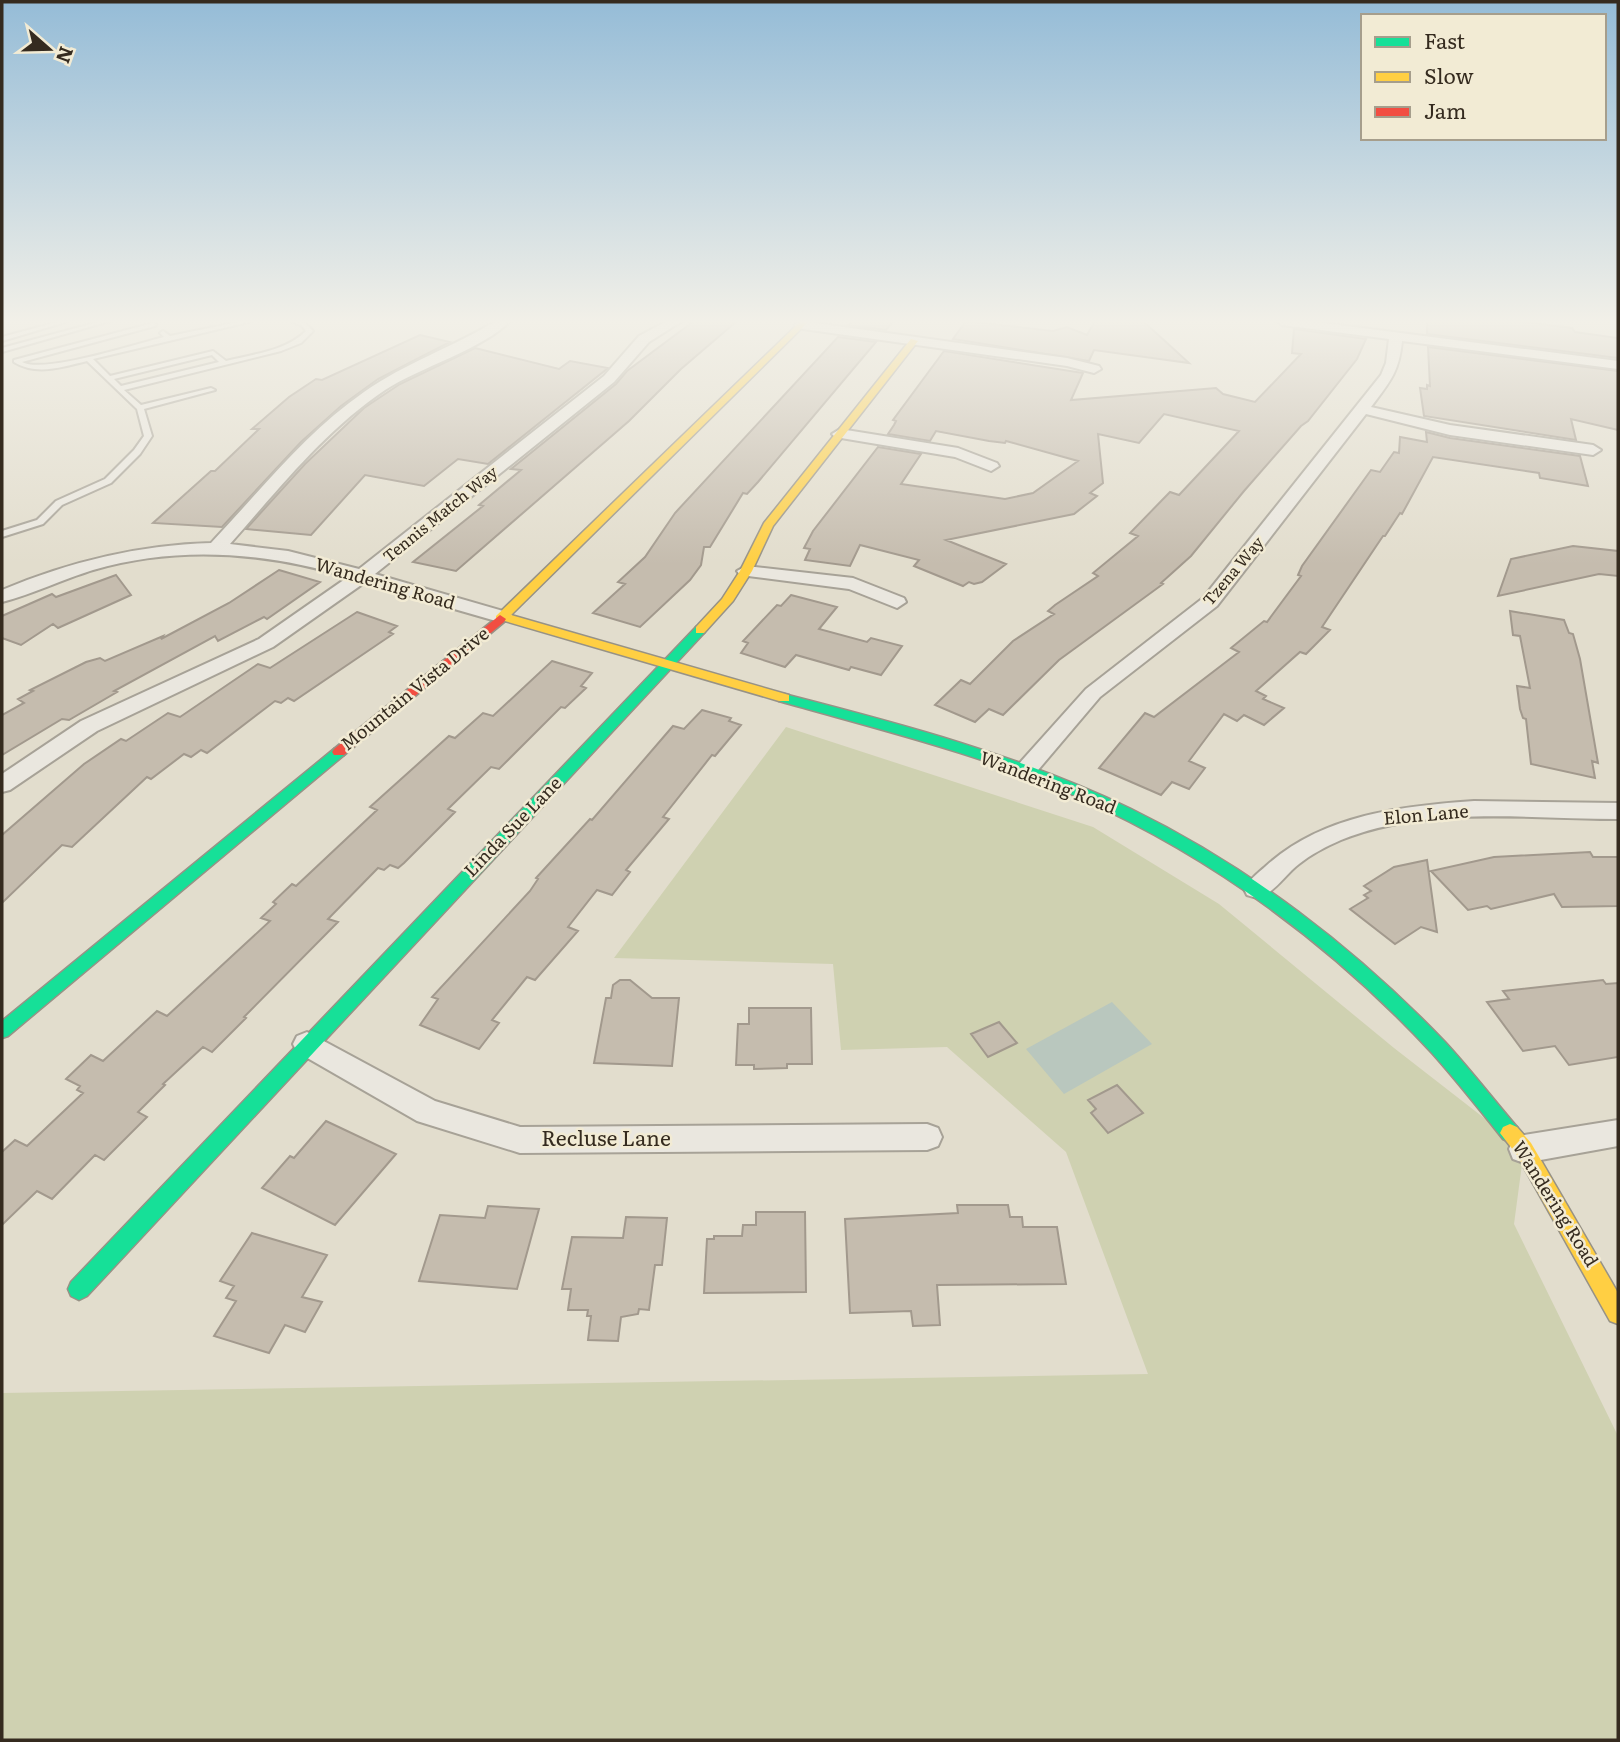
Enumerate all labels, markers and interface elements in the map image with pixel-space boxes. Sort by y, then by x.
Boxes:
north arrow [14,14,84,84]
legend [1361,14,1606,140]
text: Fast [1424,24,1465,55]
text: N [50,43,82,67]
text: Slow [1424,59,1474,90]
text: Jam [1424,94,1466,125]
street label: Tennis Match Way [377,459,503,567]
street label: Tzena Way [1196,530,1269,610]
street label: Wandering Road [312,550,459,615]
street label: Mountain Vista Drive [334,619,494,756]
street label: Wandering Road [976,743,1121,820]
street label: Linda Sue Lane [457,770,567,882]
street label: Elon Lane [1382,796,1470,831]
street label: Recluse Lane [541,1121,671,1152]
street label: Wandering Road [1507,1135,1606,1272]

